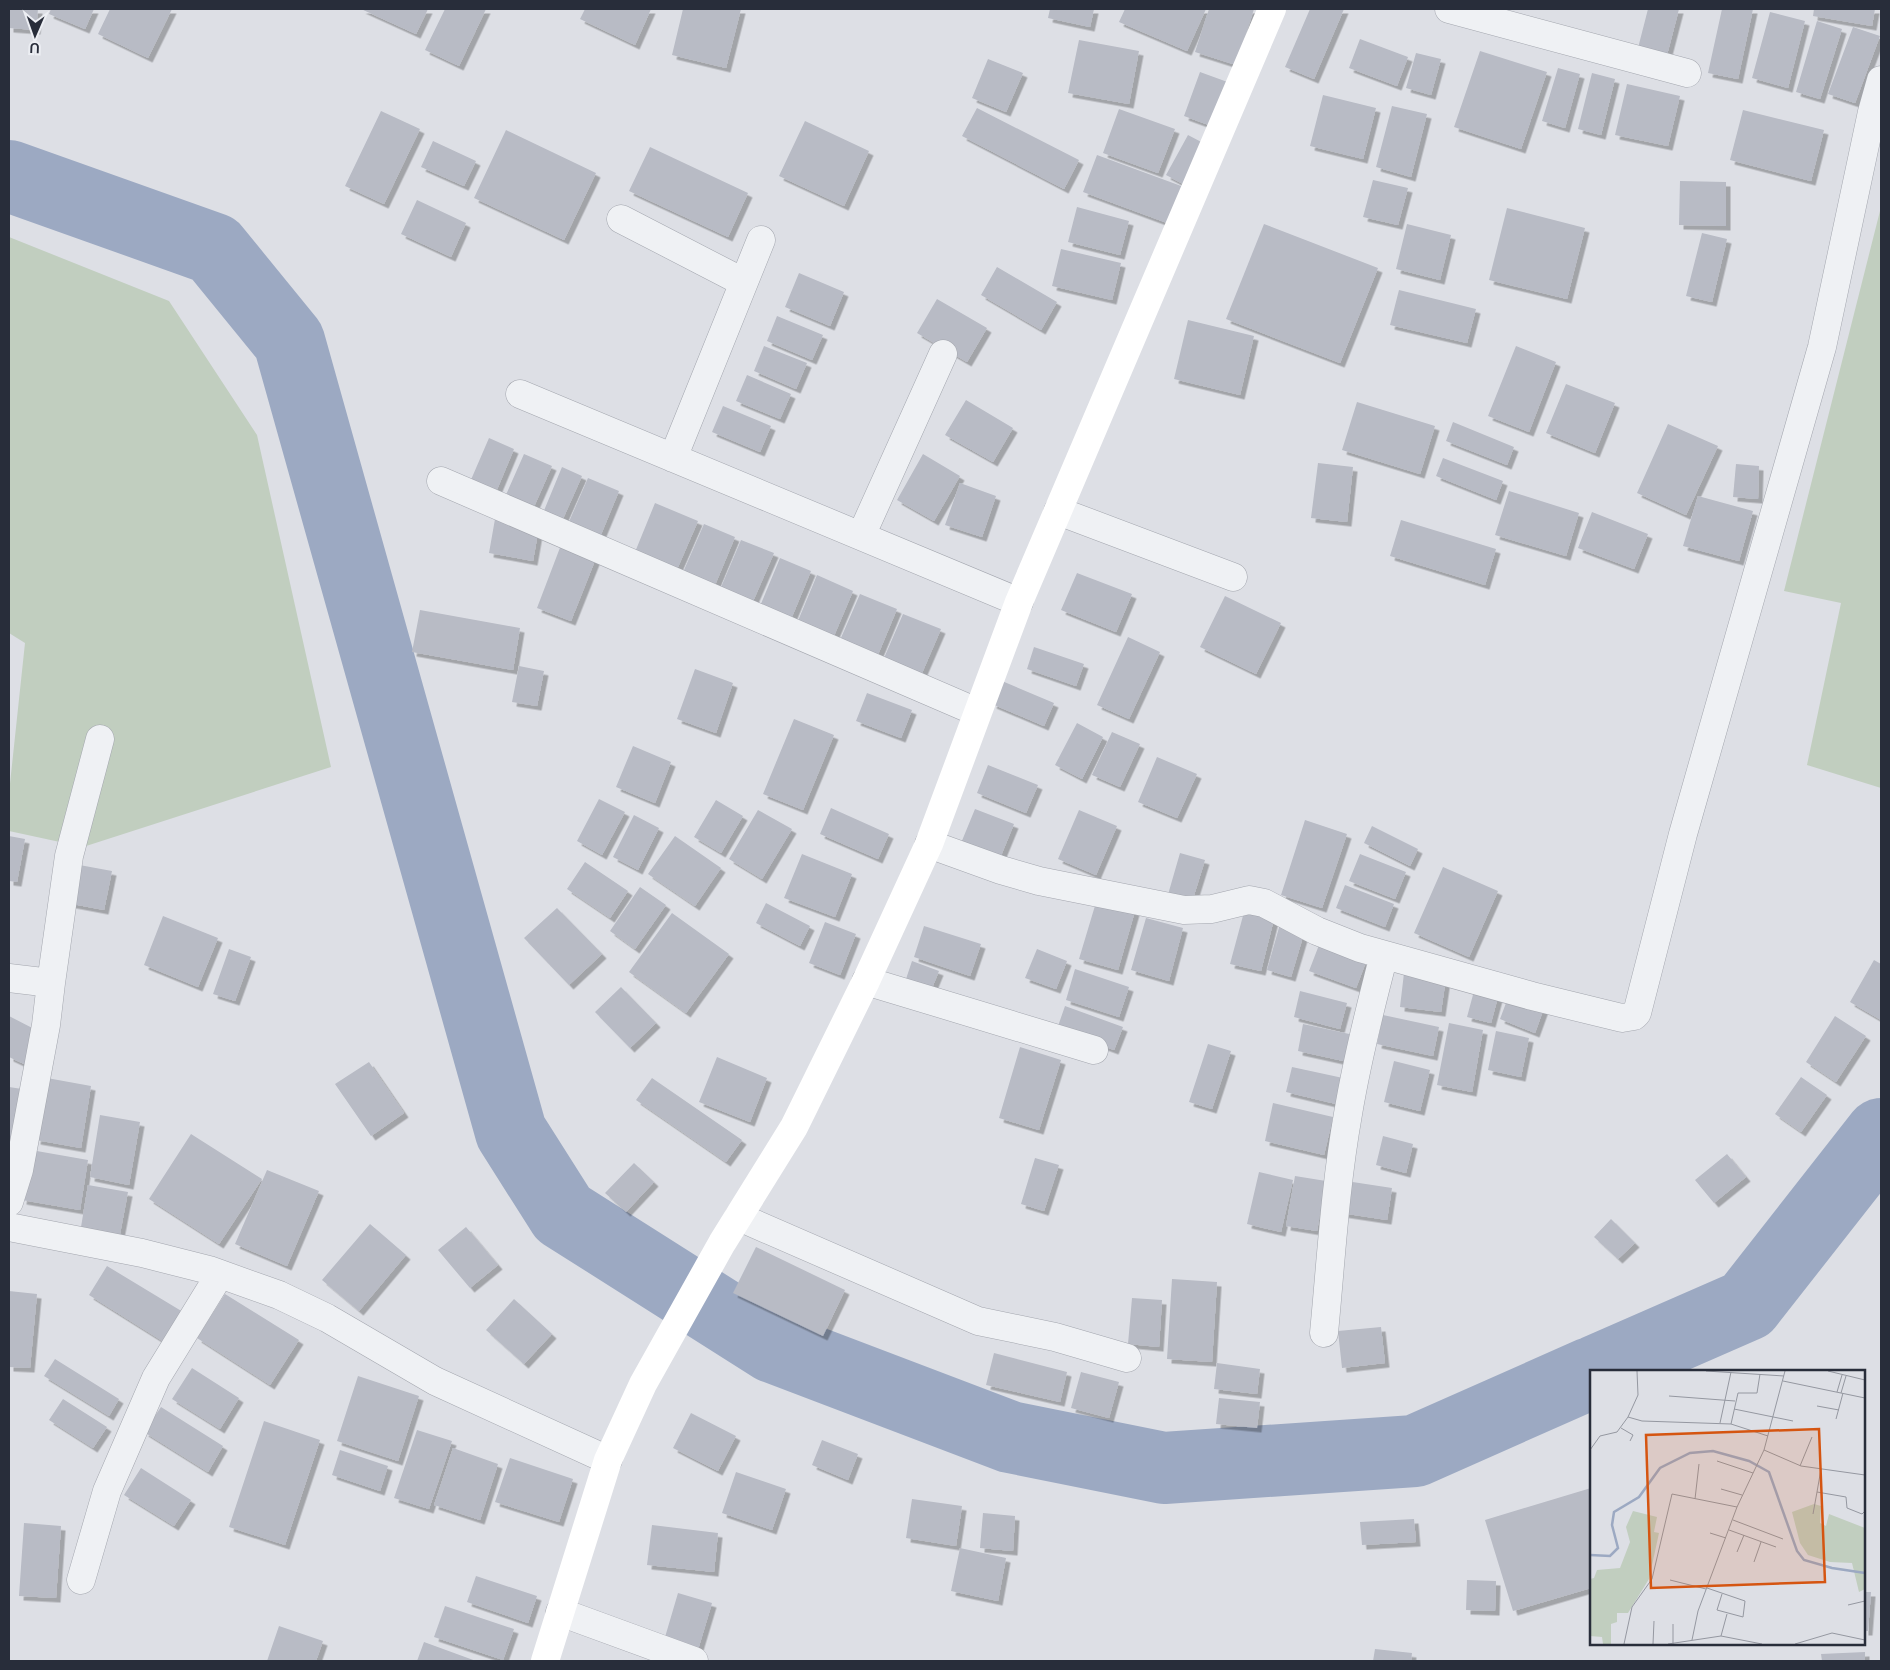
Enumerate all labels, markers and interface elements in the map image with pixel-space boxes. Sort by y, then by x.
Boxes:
north arrow [10,10,60,60]
text: U [29,40,40,57]
inset map [1590,1370,1865,1645]

